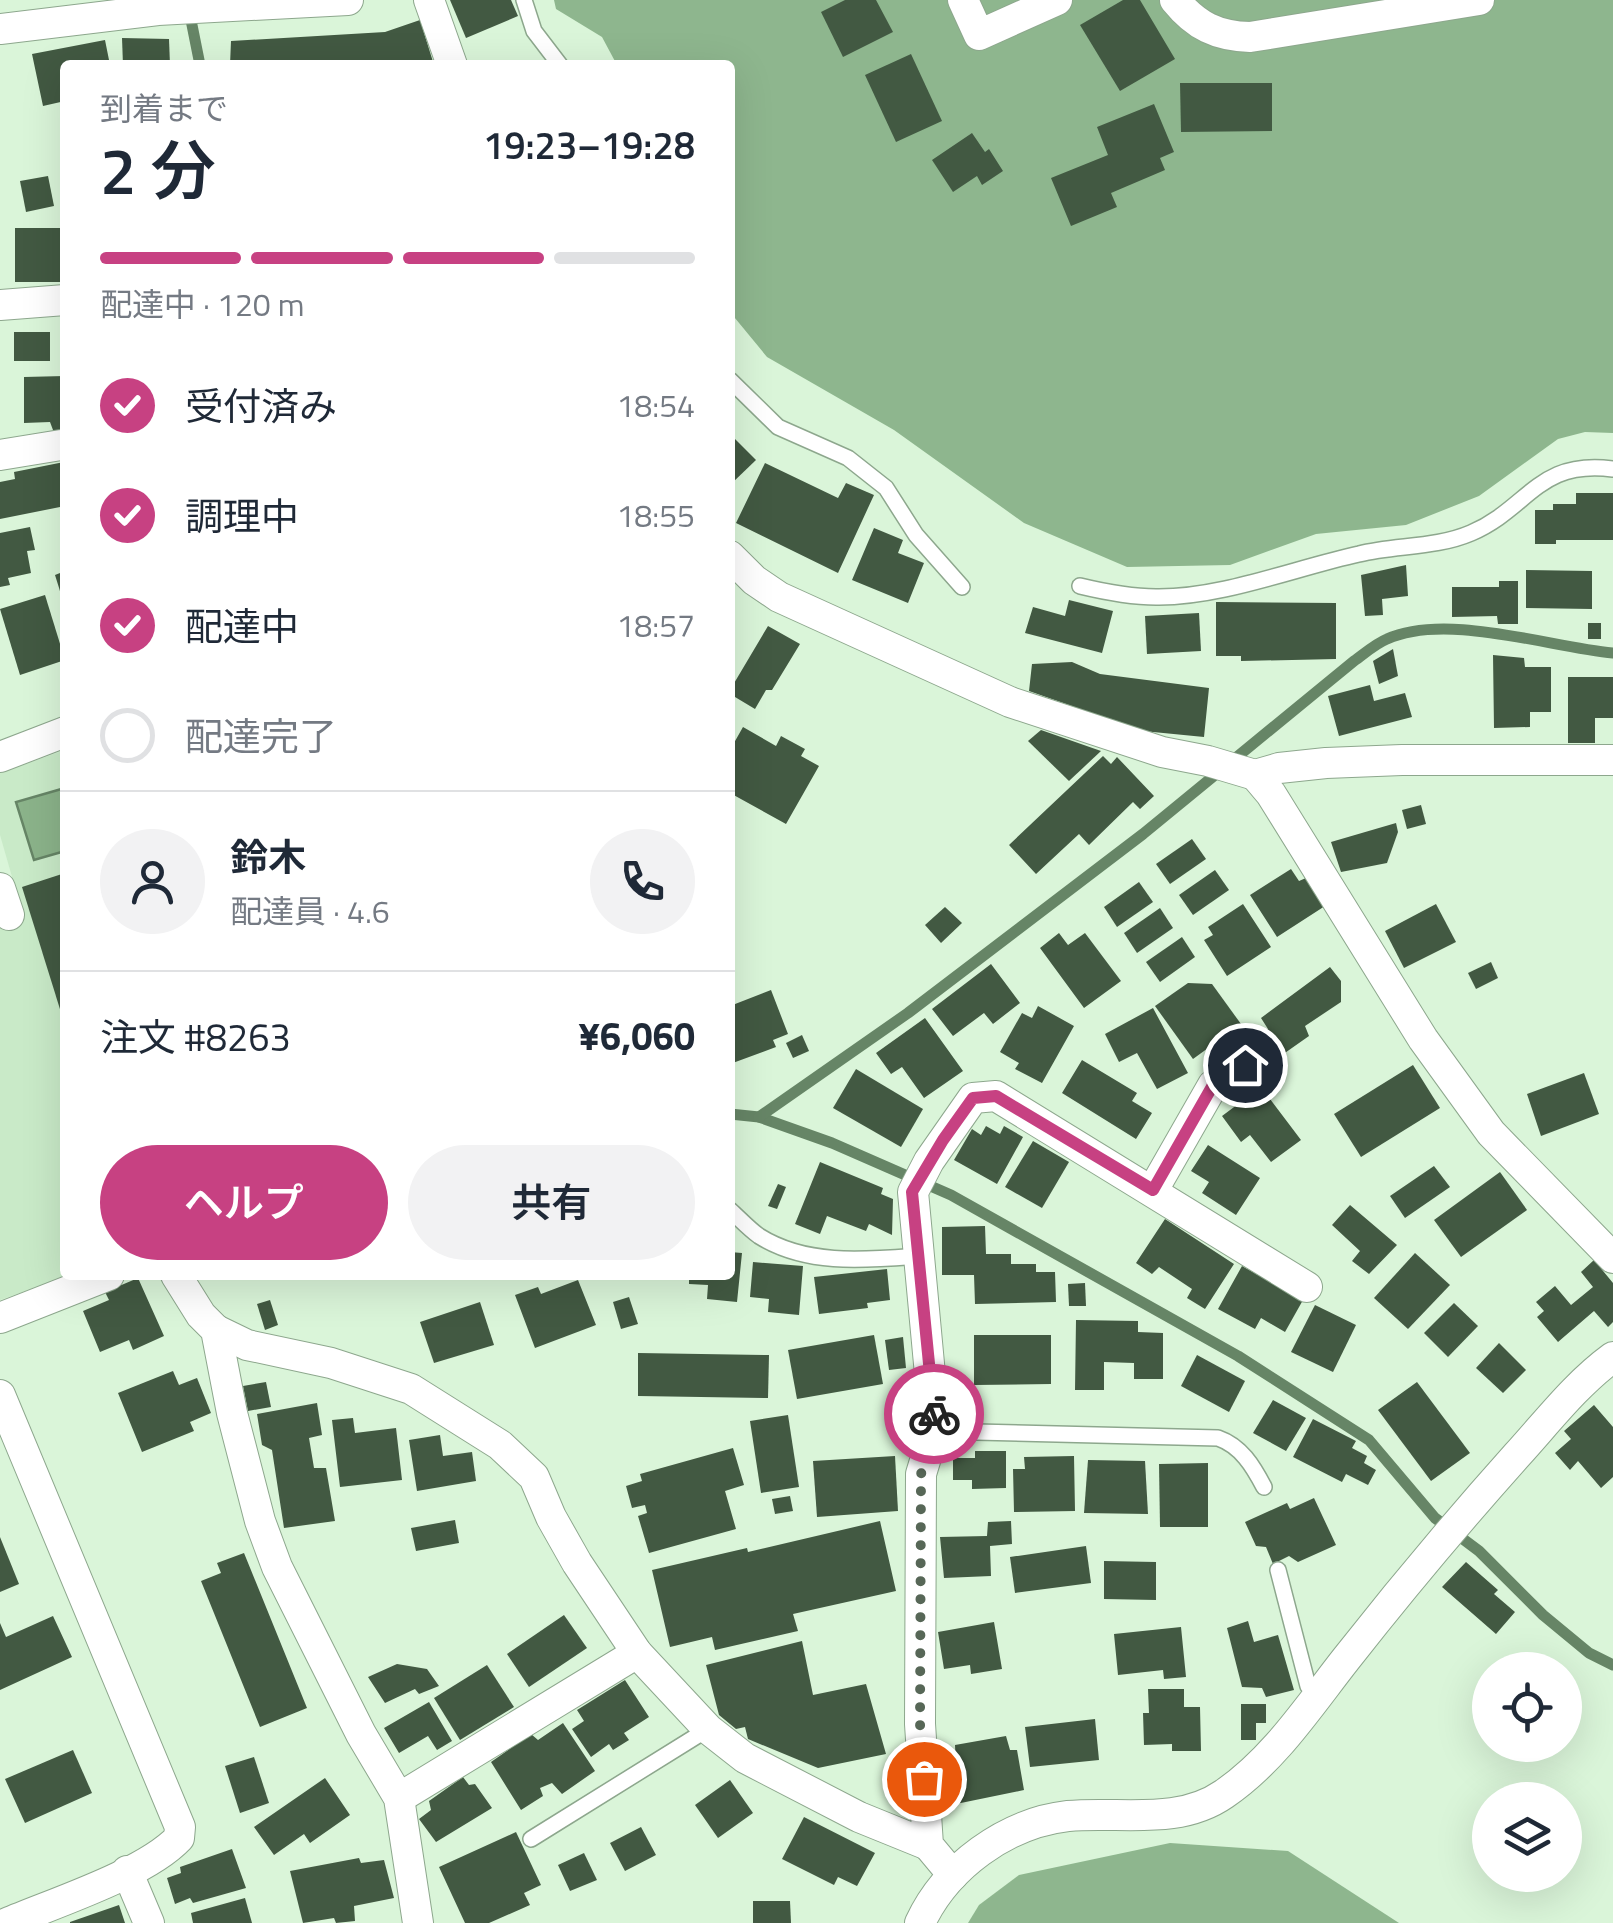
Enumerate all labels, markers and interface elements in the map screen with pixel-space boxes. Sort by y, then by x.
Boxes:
text: 到着まで [100,84,228,132]
text: 19:23–19:28 [483,116,695,174]
text: 2 分 [100,120,216,219]
text: 配達中 · 120 m [100,280,305,328]
text: 受付済み [185,377,337,435]
icon: check [100,378,155,433]
text: 18:54 [616,381,695,429]
text: 調理中 [185,487,299,545]
icon: check [100,488,155,543]
text: 18:55 [616,491,695,539]
text: 配達中 [185,597,299,655]
icon: check [100,598,155,653]
text: 18:57 [616,601,695,649]
text: 配達完了 [185,707,337,765]
text: 鈴木 [230,828,306,886]
button: person [100,829,205,934]
button: phone [590,829,695,934]
text: 配達員 · 4.6 [230,887,390,935]
text: ¥6,060 [579,1007,695,1065]
text: 注文 #8263 [100,1008,291,1066]
pin [1203,1023,1288,1108]
icon: home [1218,1038,1273,1093]
button: ヘルプ [100,1145,388,1260]
button: 共有 [408,1145,695,1260]
courier [884,1364,984,1464]
icon: bike [907,1387,962,1442]
map controls [1472,1652,1582,1892]
button: locate [1472,1652,1582,1762]
pin [882,1737,967,1822]
icon: bag [897,1752,952,1807]
button: layers [1472,1782,1582,1892]

